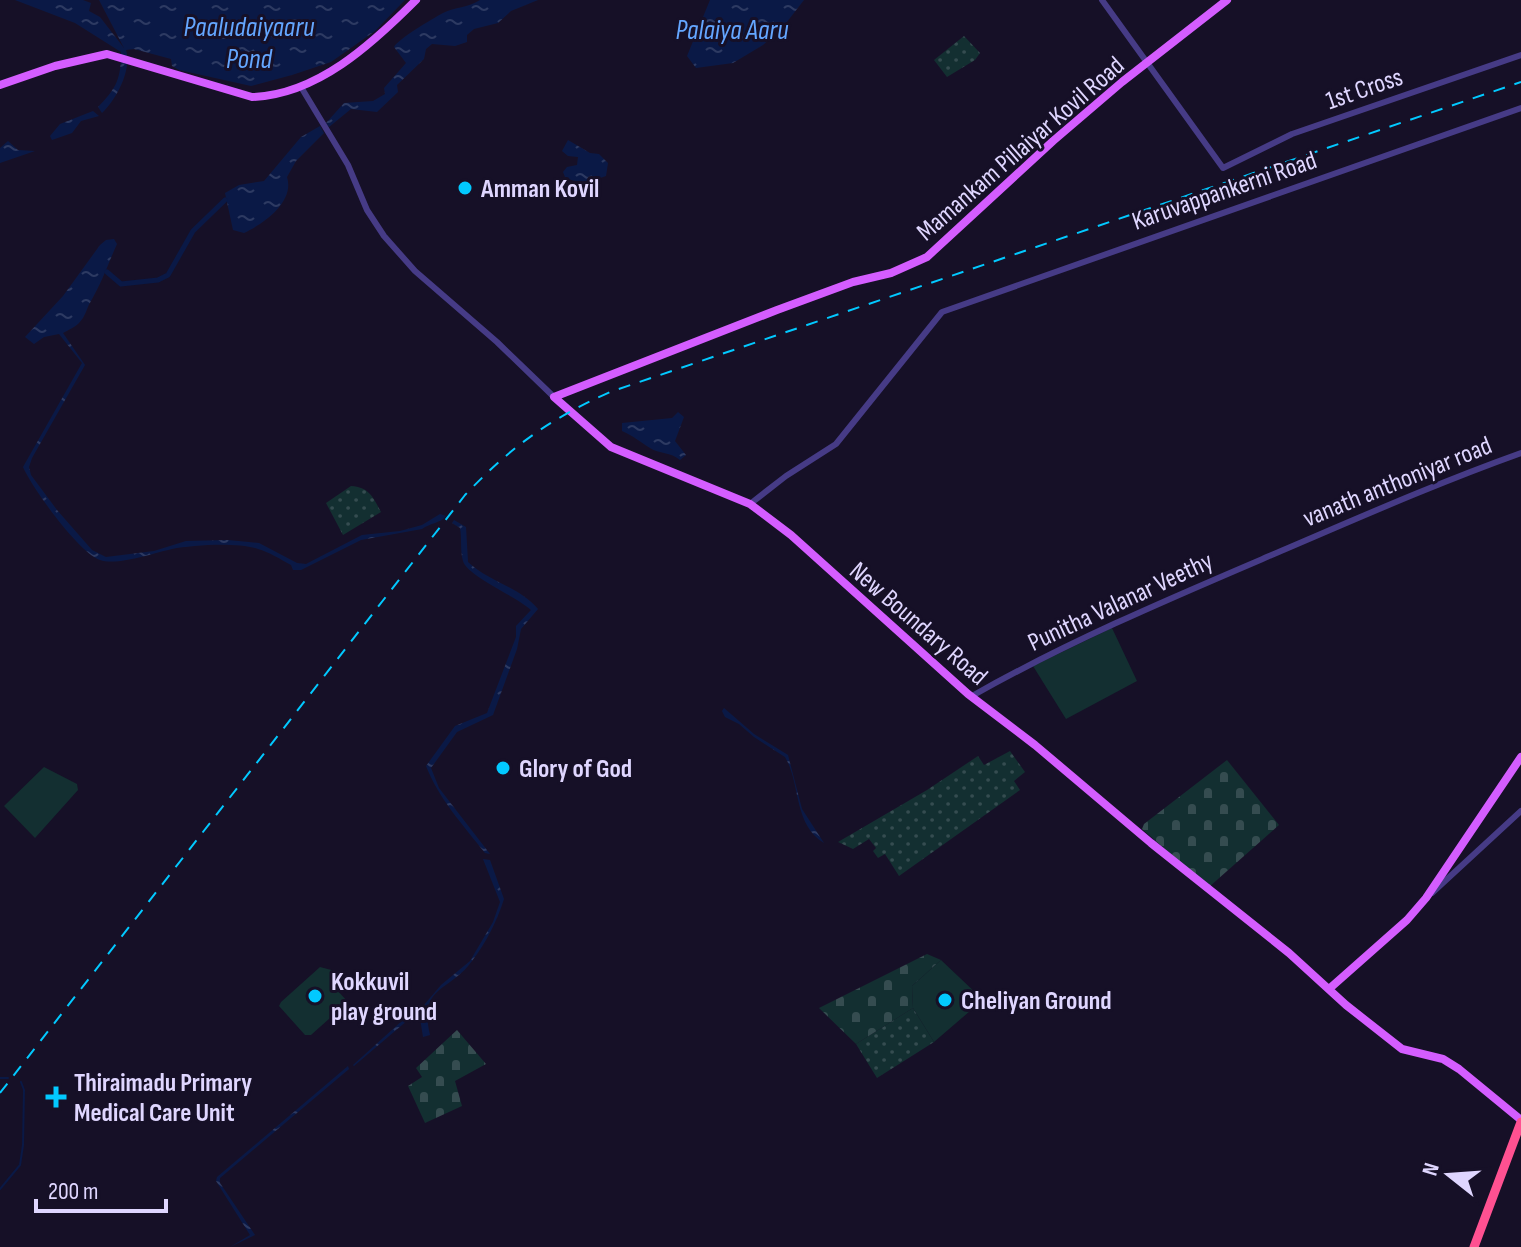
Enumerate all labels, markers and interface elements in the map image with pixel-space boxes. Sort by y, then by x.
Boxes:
water label: Paaludaiyaaru Pond [184,11,315,76]
water label: Palaiya Aaru [675,14,789,47]
street label: Mamankam Pillaiyar Kovil Road [911,51,1131,248]
street label: 1st Cross [1322,62,1407,117]
street label: Karuvappankerni Road [1128,145,1321,238]
place label: Amman Kovil [480,174,599,205]
marker: Amman Kovil [456,179,474,197]
street label: vanath anthoniyar road [1299,430,1497,534]
street label: Punitha Valanar Veethy [1023,546,1218,659]
street label: New Boundary Road [843,556,993,692]
place label: Glory of God [519,754,632,785]
marker: Glory of God [494,759,512,777]
place label: Kokkuvil play ground [331,967,437,1028]
place label: Cheliyan Ground [961,986,1112,1017]
marker: Kokkuvil play ground [306,987,324,1005]
marker: Cheliyan Ground [936,991,954,1009]
place label: Thiraimadu Primary Medical Care Unit [74,1068,252,1129]
marker: Thiraimadu Primary Medical Care Unit [45,1086,67,1108]
north arrow [1409,1135,1489,1215]
text: N [1417,1160,1446,1179]
scale bar [36,1163,166,1213]
text: 200 m [48,1177,99,1206]

